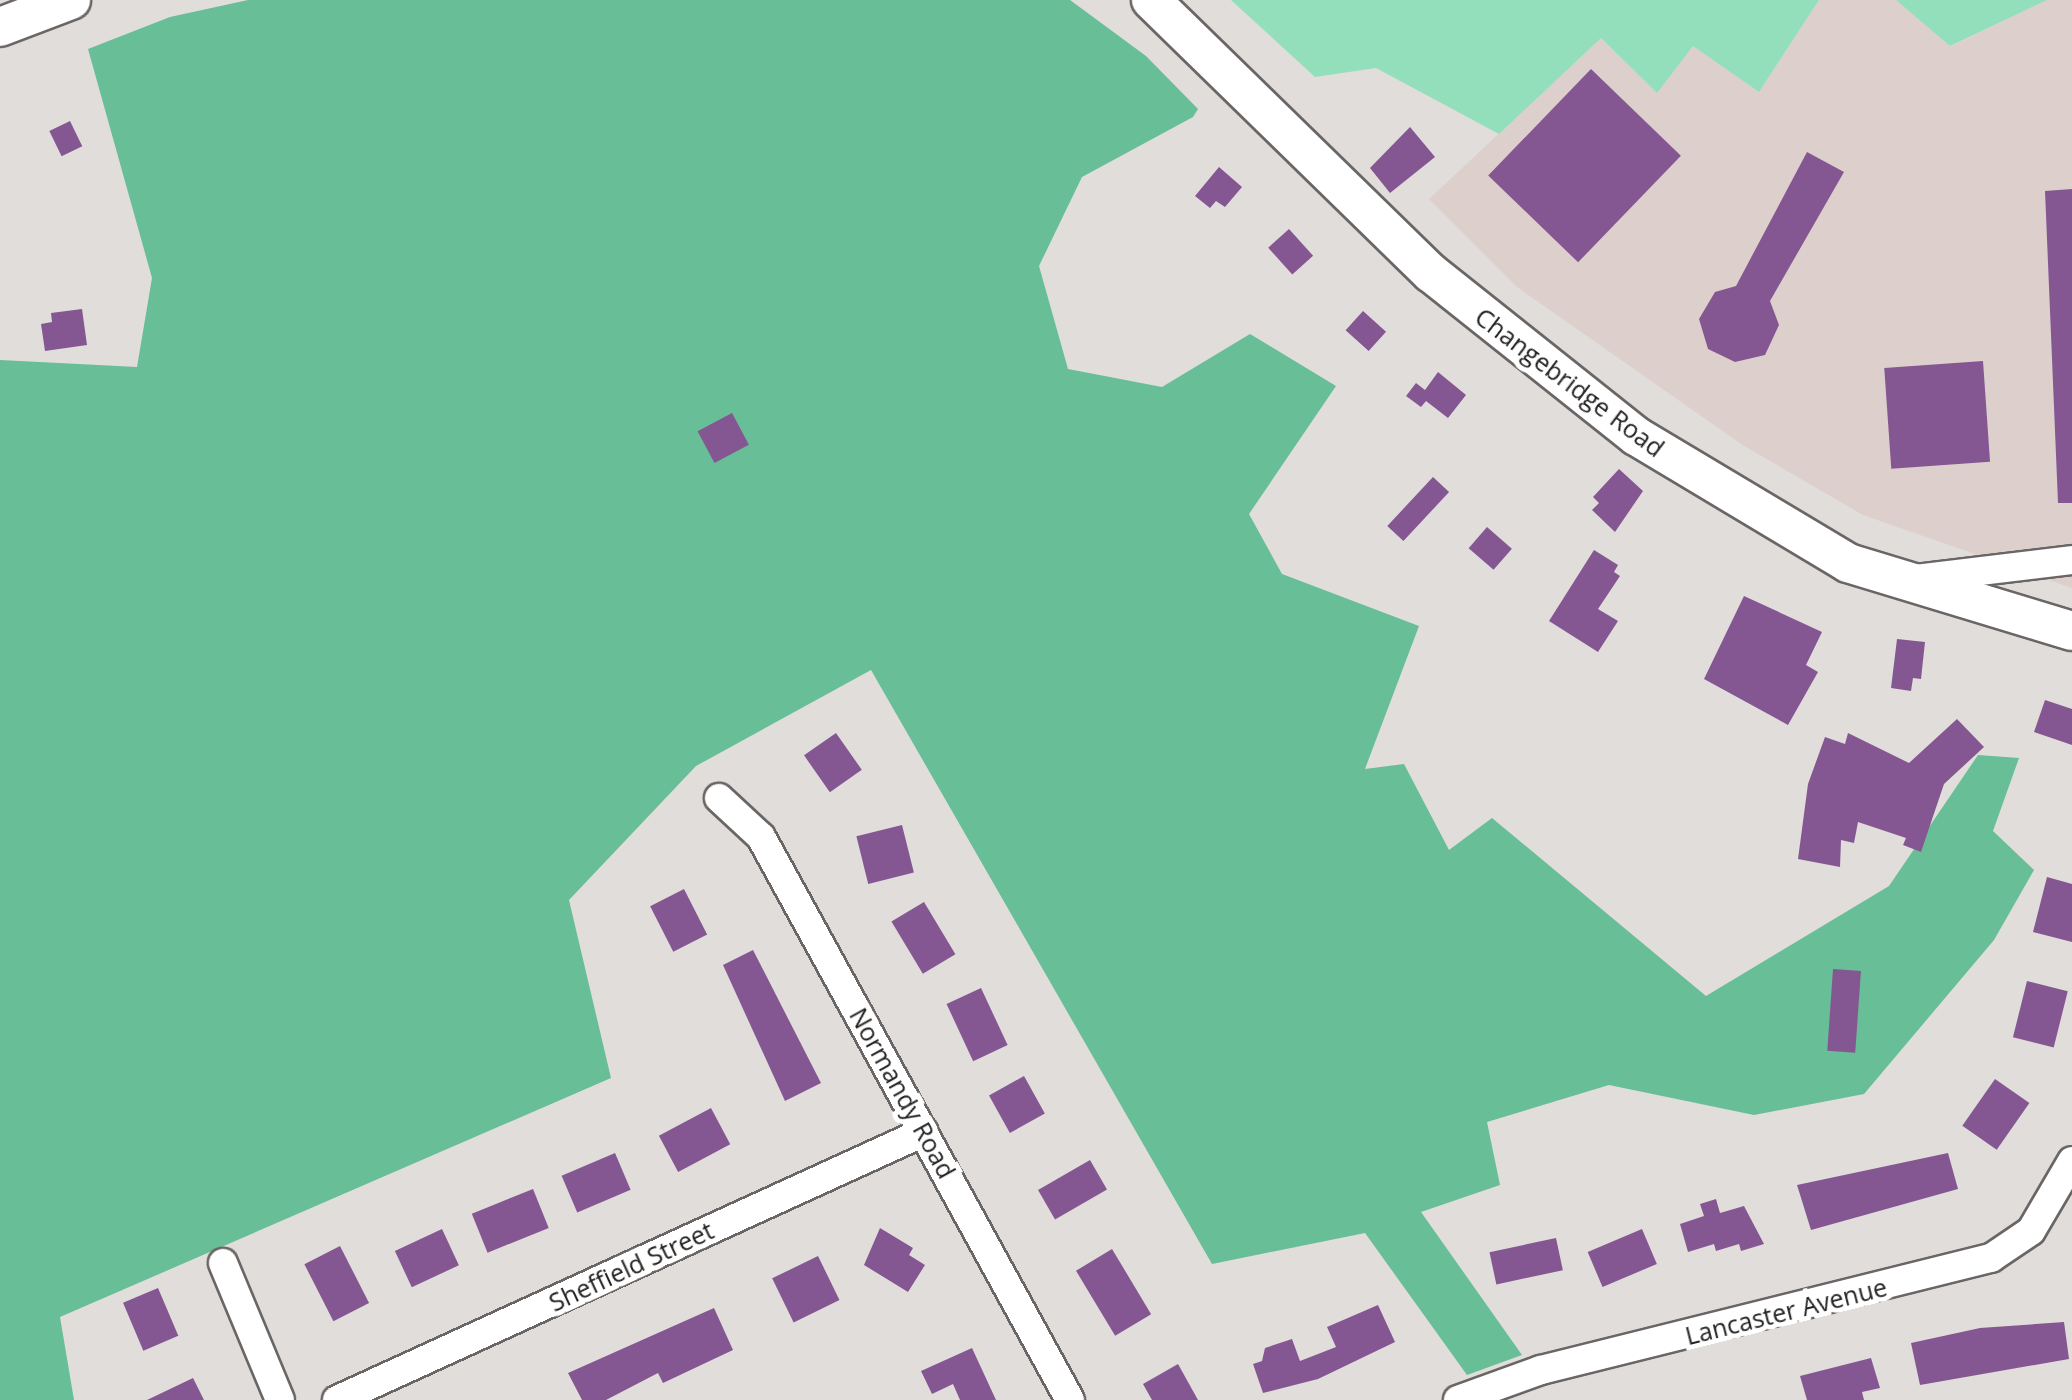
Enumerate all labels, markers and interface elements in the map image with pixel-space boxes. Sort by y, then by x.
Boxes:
street label: Changebridge Road [1470,301,1670,463]
street label: Normandy Road [844,1002,962,1184]
street label: Sheffield Street [544,1215,718,1317]
street label: Lancaster Avenue [1682,1271,1890,1351]

